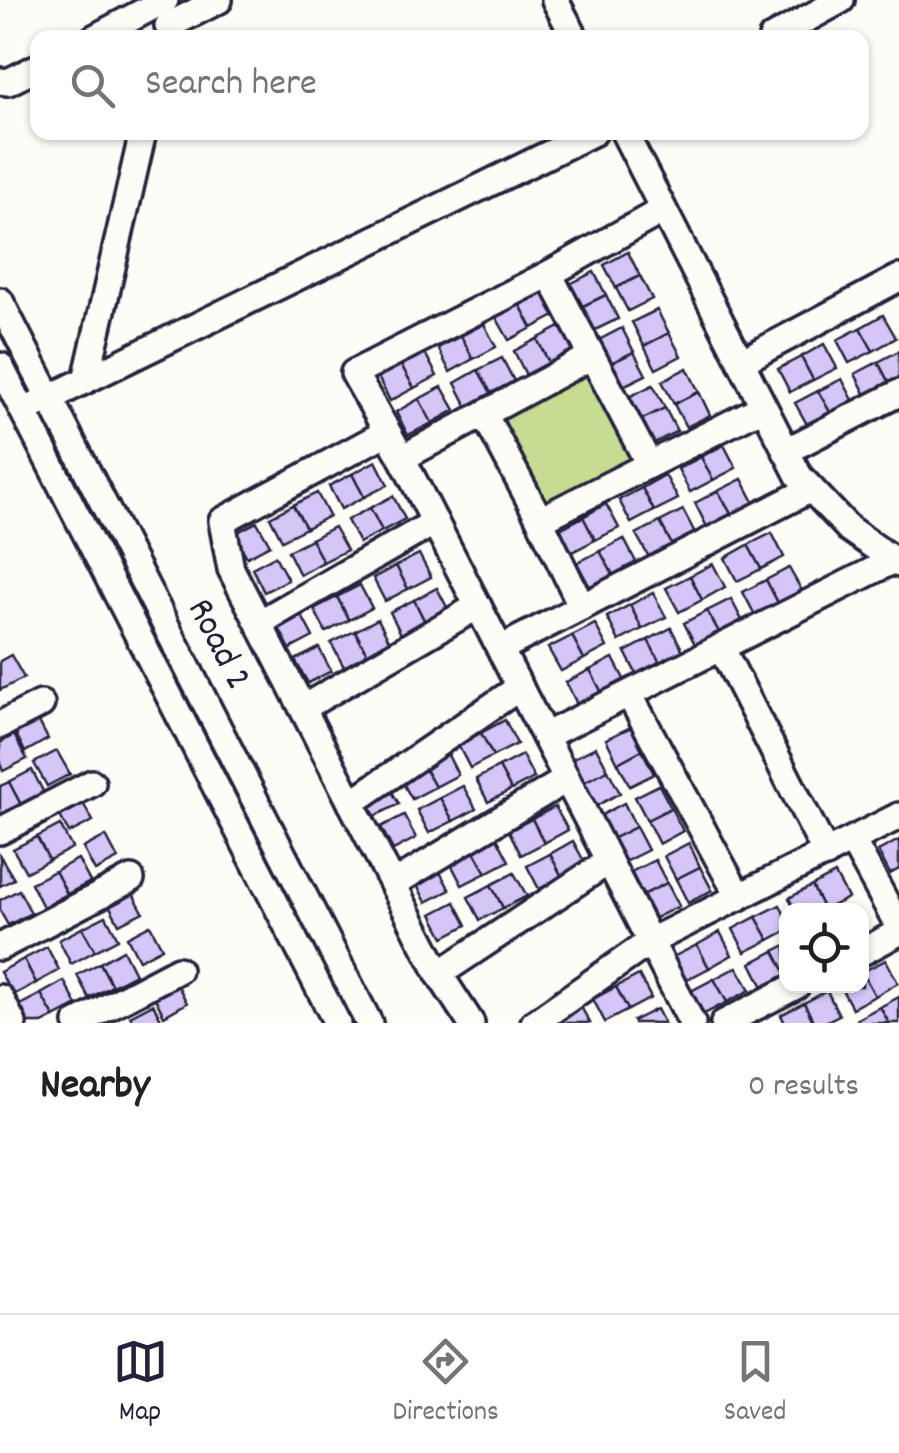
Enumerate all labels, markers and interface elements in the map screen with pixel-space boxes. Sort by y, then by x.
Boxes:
search box [30,30,869,140]
icon: search [65,58,120,113]
text: Search here [145,58,317,113]
street label: Road 2 [171,590,263,700]
map controls [779,903,869,993]
button: locate [779,903,869,993]
text: Nearby [40,1058,150,1118]
text: 0 results [748,1065,859,1111]
tab: Map [113,1334,168,1434]
tab: Directions [393,1334,499,1434]
tab: Saved [724,1334,786,1434]

